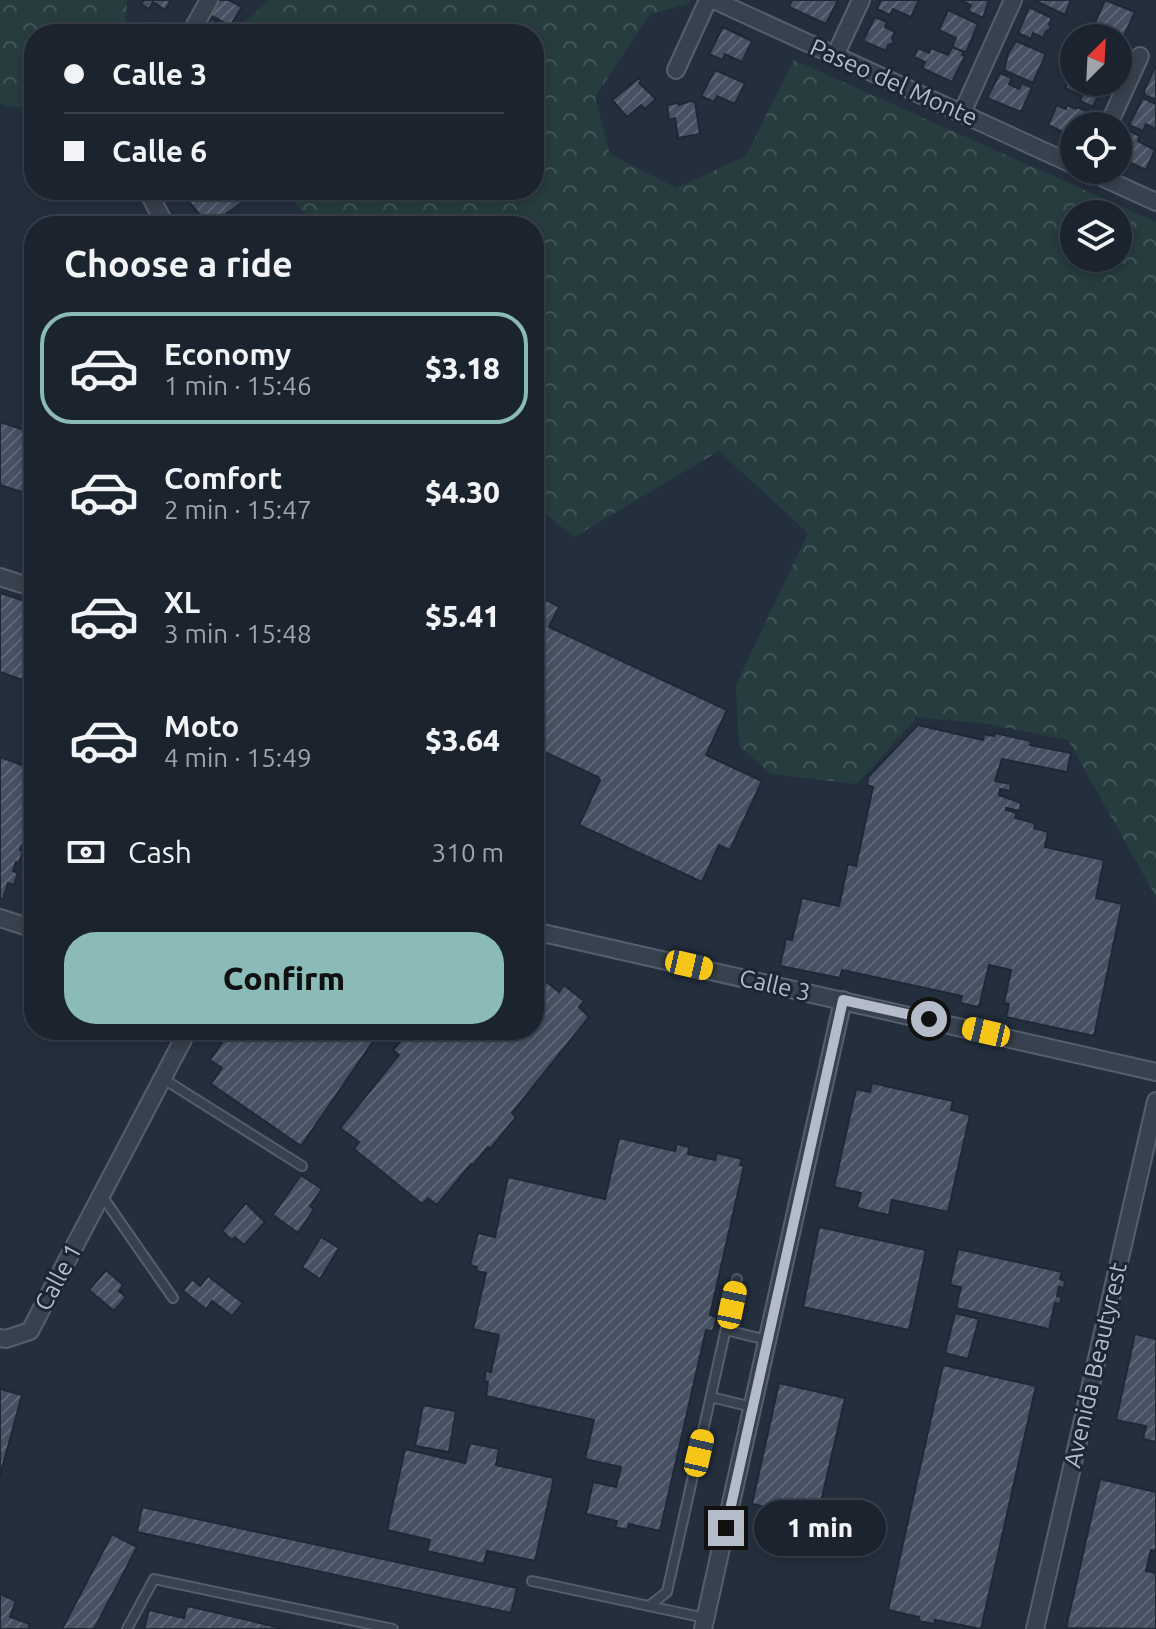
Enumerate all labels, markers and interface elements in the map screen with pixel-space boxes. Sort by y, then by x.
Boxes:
north arrow [1060,24,1132,96]
map controls [1060,24,1132,272]
street label: Paseo del Monte [806,33,982,131]
text: Calle 3 [112,57,207,91]
button: locate [1060,112,1132,184]
text: Calle 6 [112,134,207,168]
button: layers [1060,200,1132,272]
text: Choose a ride [64,243,293,284]
icon: car [68,332,140,404]
text: Economy [164,337,291,371]
text: $3.18 [425,351,500,385]
text: 1 min · 15:46 [164,371,312,400]
icon: car [68,456,140,528]
text: Comfort [164,461,282,495]
text: $4.30 [425,475,500,509]
text: 2 min · 15:47 [164,495,312,524]
icon: car [68,580,140,652]
text: XL [164,585,200,619]
text: $5.41 [425,599,500,633]
text: 3 min · 15:48 [164,619,312,648]
icon: car [68,704,140,776]
text: Moto [164,709,239,743]
text: $3.64 [425,723,500,757]
text: 4 min · 15:49 [164,743,312,772]
icon: cash [64,830,108,874]
text: Cash [128,835,192,869]
text: 310 m [432,838,504,867]
button: Confirm [64,932,504,1024]
car [663,948,715,982]
street label: Calle 3 [737,964,813,1006]
route start [911,1001,947,1037]
car [960,1015,1012,1049]
street label: Calle 1 [29,1239,87,1315]
street label: Avenida Beautyrest [1058,1259,1132,1470]
car [715,1279,749,1331]
car [682,1427,716,1479]
callout: 1 min [754,1500,886,1556]
route end [708,1510,744,1546]
text: 1 min [787,1513,853,1542]

